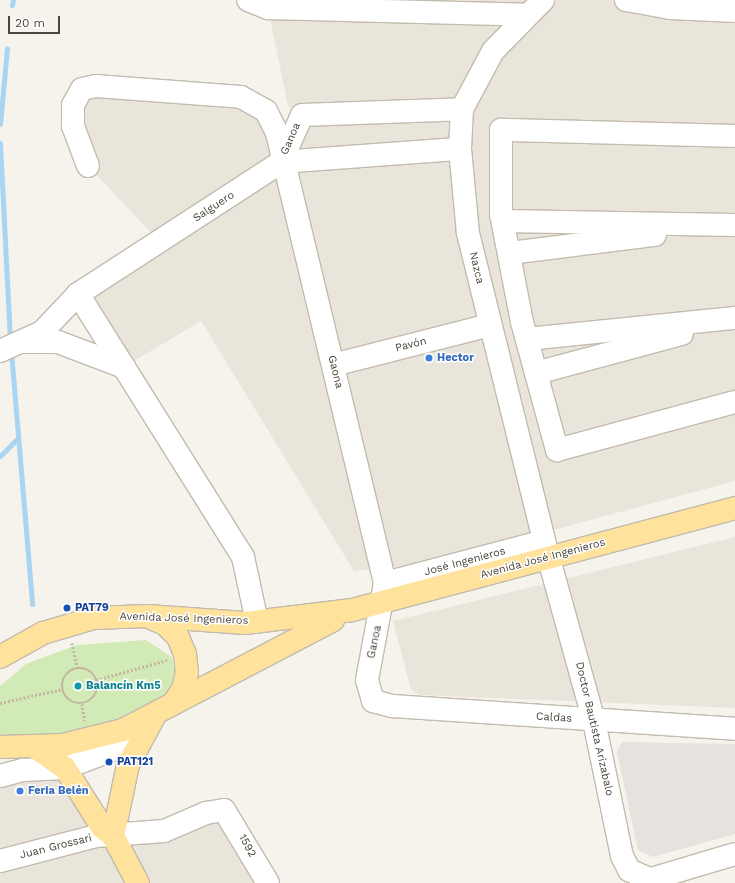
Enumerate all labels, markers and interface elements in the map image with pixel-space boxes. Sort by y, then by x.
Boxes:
scale bar [10,8,62,34]
text: 20 m [15,16,45,30]
street label: Ganoa [278,121,304,157]
street label: Salguero [191,189,237,225]
street label: Nazca [466,251,486,285]
street label: Pavón [394,335,428,355]
place label: Hector [437,351,474,365]
marker: Hector [424,353,434,363]
street label: Gaona [325,354,345,390]
street label: Avenida José Ingenieros [479,536,607,582]
street label: José Ingenieros [423,545,507,579]
place label: PAT79 [75,601,109,615]
marker: PAT79 [62,603,72,613]
street label: Avenida José Ingenieros [119,610,249,628]
street label: Ganoa [365,624,385,660]
street label: Doctor Bautista Arizabalo [572,660,616,798]
place label: Balancín Km5 [86,679,161,693]
marker: Balancín Km5 [73,681,83,691]
street label: Caldas [536,710,572,726]
place label: PAT121 [117,755,153,769]
marker: PAT121 [104,757,114,767]
place label: Feria Belén [28,784,89,798]
marker: Feria Belén [15,786,25,796]
street label: Juan Grossari [19,832,93,862]
street label: 1592 [235,832,259,860]

